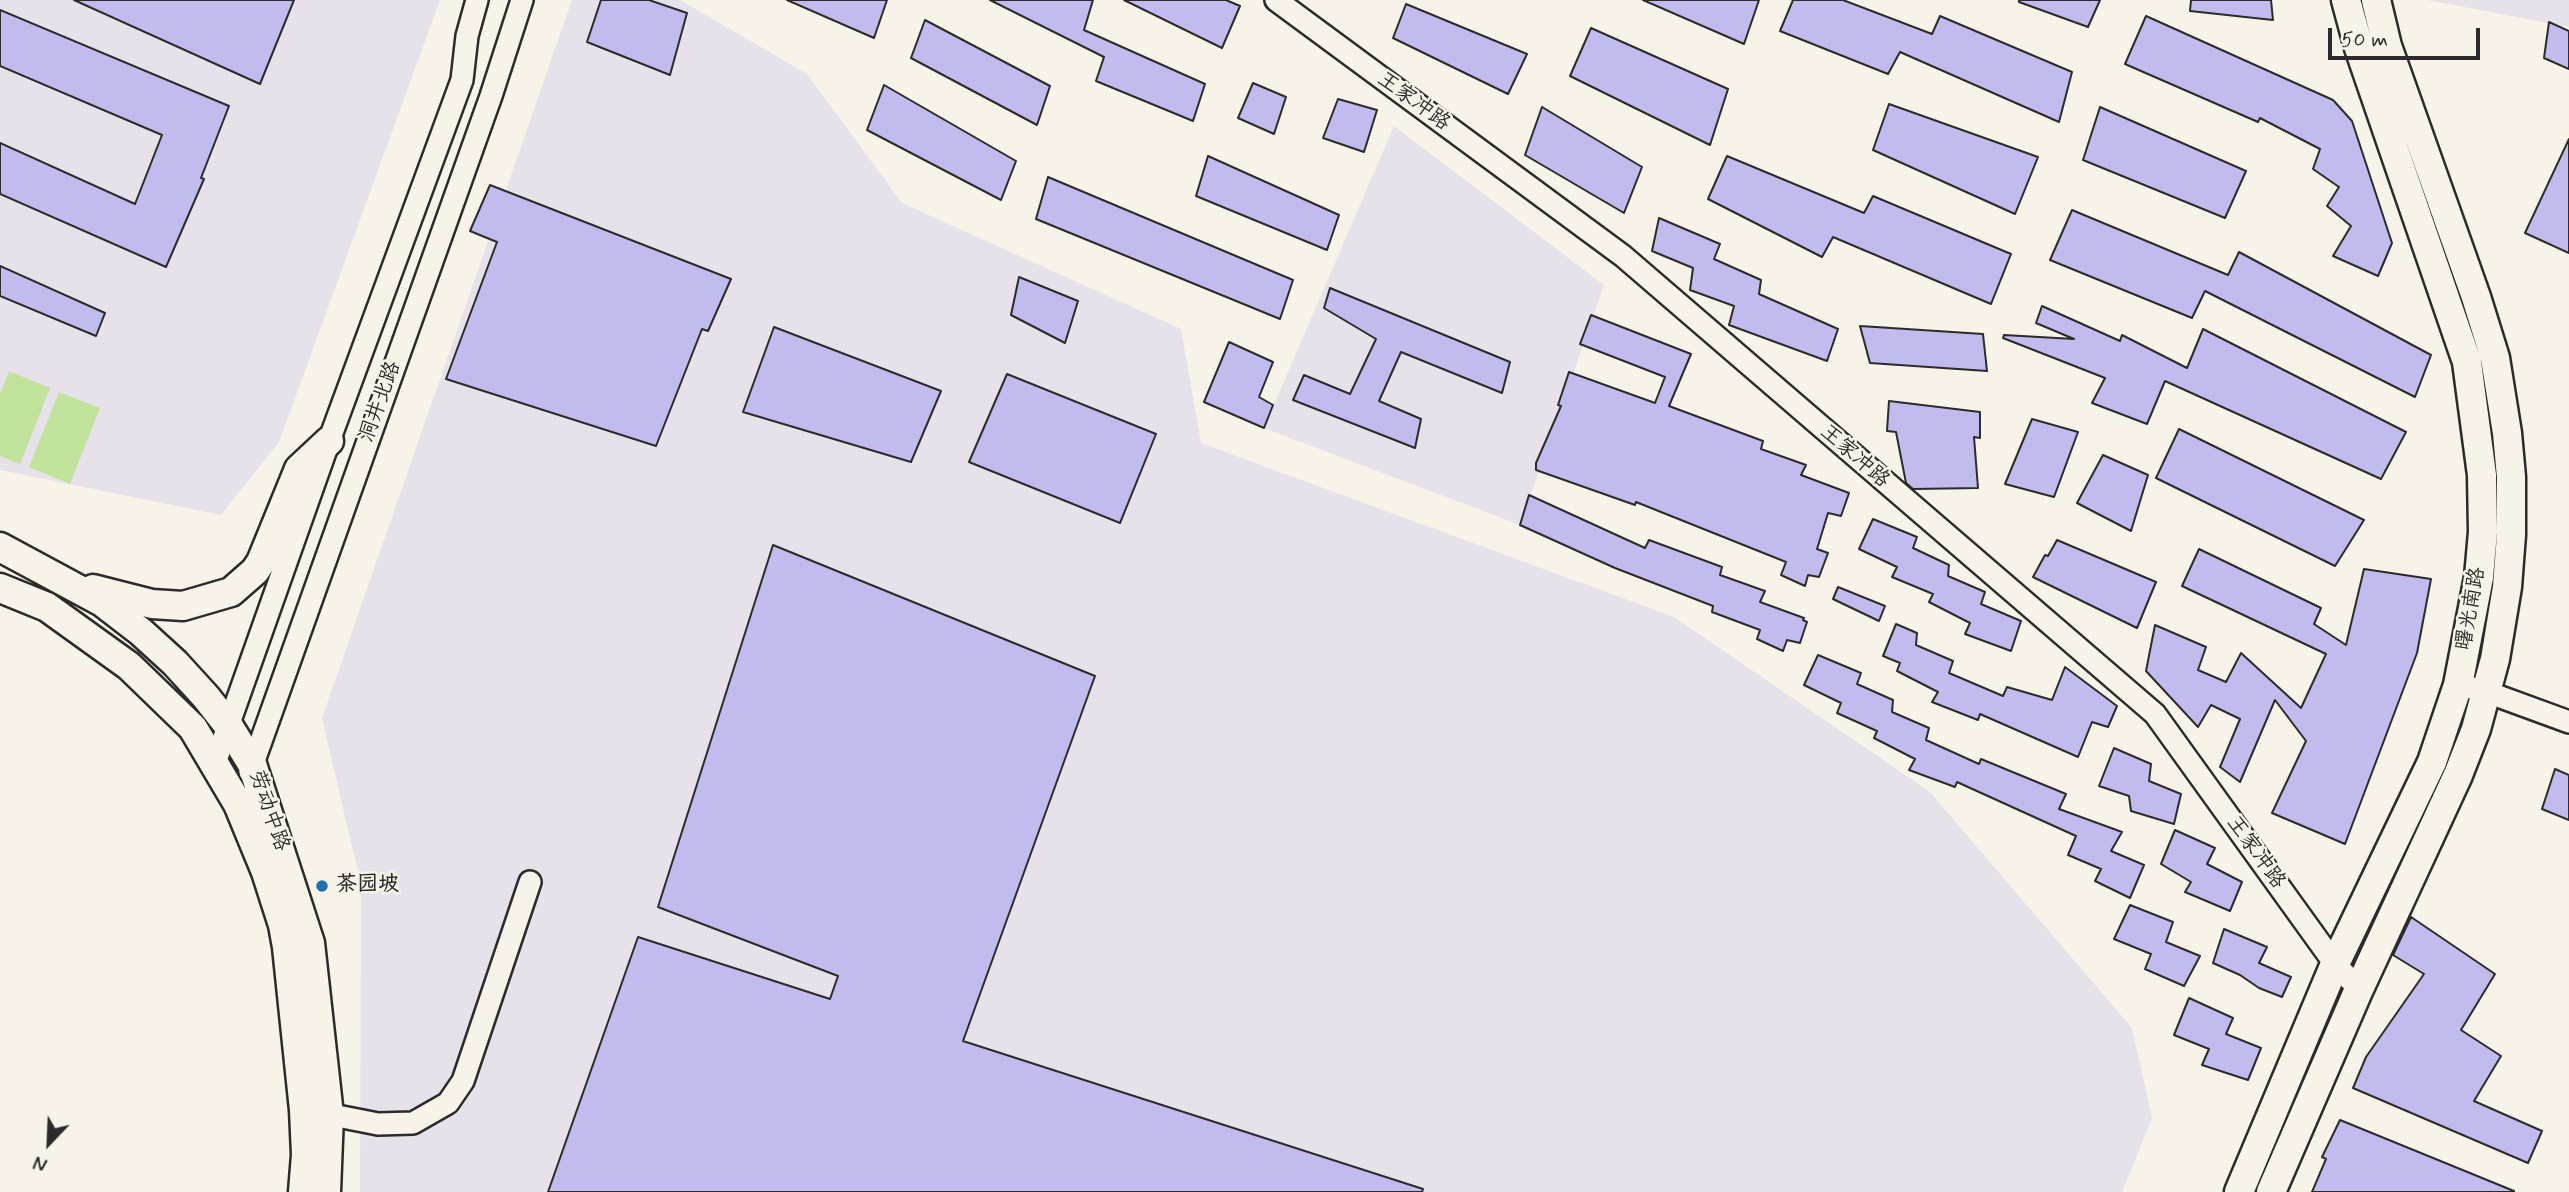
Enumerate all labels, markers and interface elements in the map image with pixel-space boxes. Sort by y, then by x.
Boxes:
scale bar [2331,14,2483,58]
text: 50 m [2341,26,2388,54]
street label: 王家冲路 [1372,67,1454,137]
street label: 洞井北路 [355,358,407,446]
street label: 王家冲路 [1814,420,1894,494]
street label: 曙光南路 [2452,565,2492,653]
street label: 劳动中路 [242,767,294,855]
street label: 王家冲路 [2220,812,2290,894]
place label: 茶园坡 [336,873,399,899]
marker: 茶园坡 [314,878,330,894]
north arrow [14,1108,84,1178]
text: N [30,1149,51,1177]

